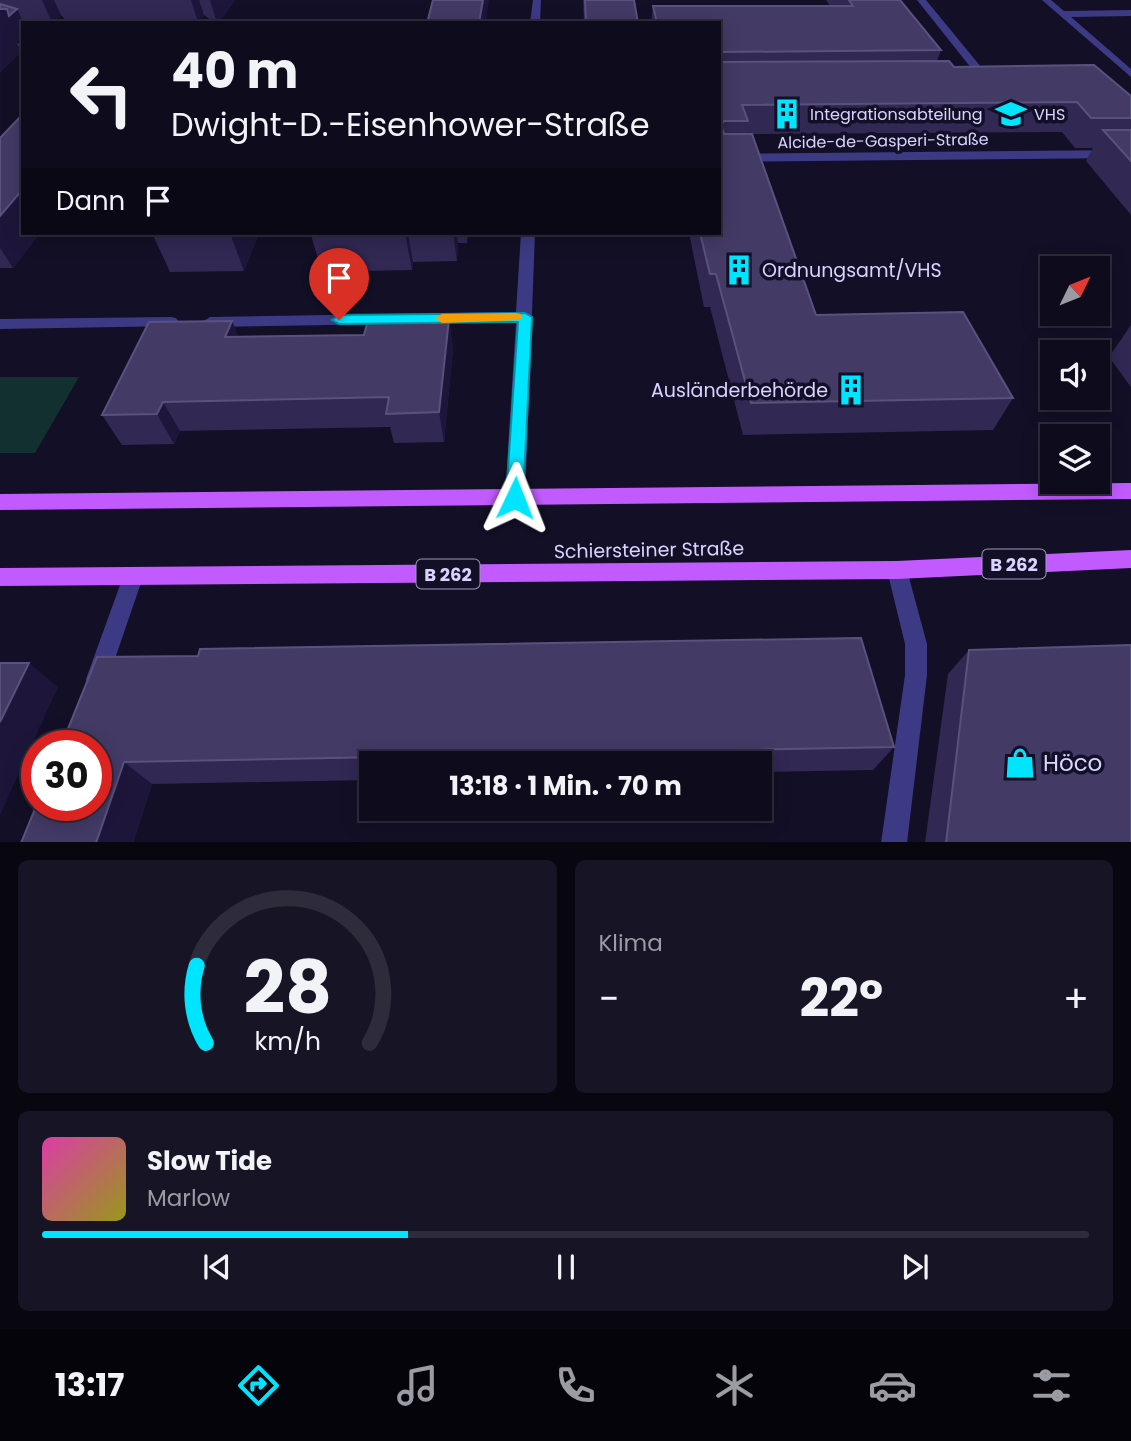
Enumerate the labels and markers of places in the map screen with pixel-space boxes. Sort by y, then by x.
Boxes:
building icon: Integrationsabteilung [770,97,804,131]
school or university icon: VHS [994,97,1028,131]
place label: Integrationsabteilung [810,103,983,126]
place label: VHS [1034,103,1065,126]
pin [309,248,369,320]
building icon: Ordnungsamt/VHS [722,253,756,287]
place label: Ordnungsamt/VHS [762,257,942,284]
building icon: Ausländerbehörde [834,373,868,407]
place label: Ausländerbehörde [651,377,828,404]
shop icon: Höco [1003,746,1037,780]
place label: Höco [1043,747,1102,779]

